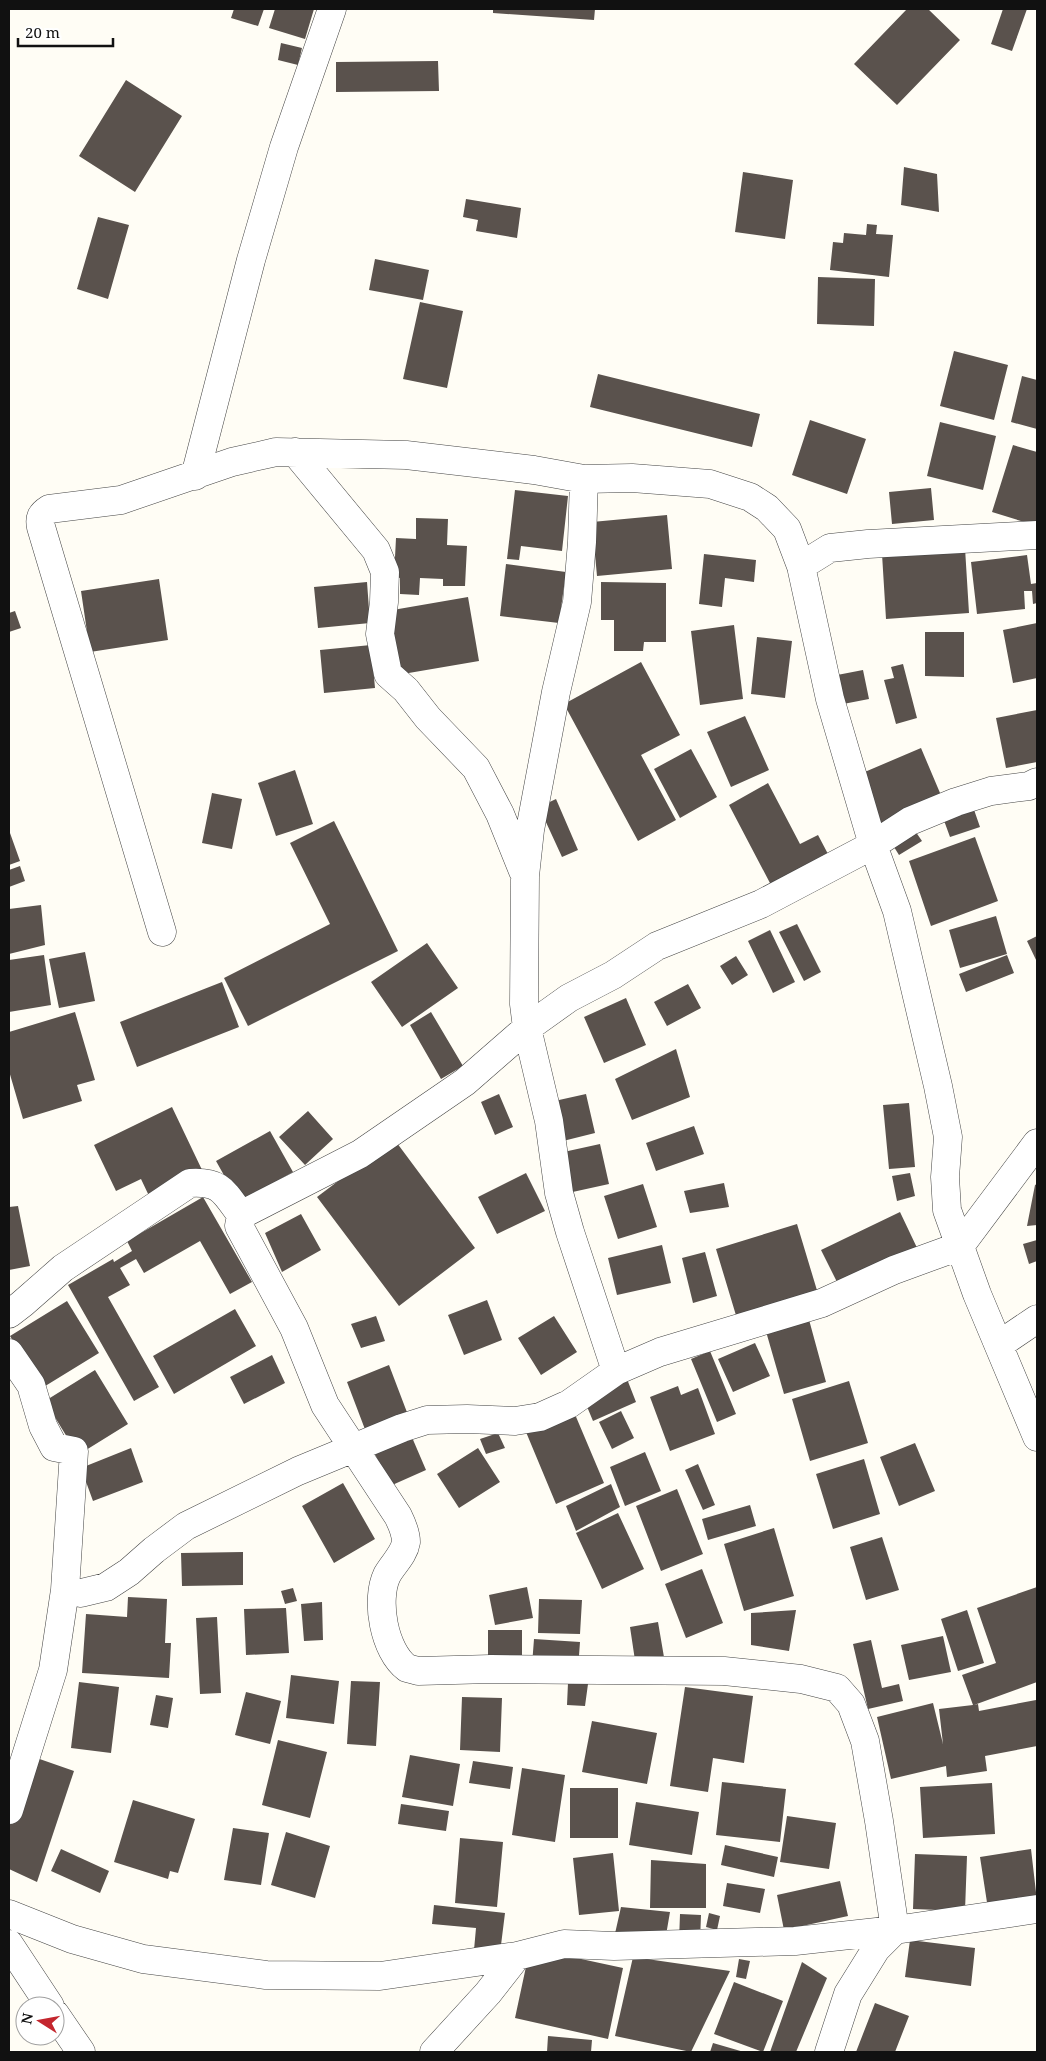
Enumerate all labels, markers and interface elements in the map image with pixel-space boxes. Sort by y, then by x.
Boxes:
scale bar [18,15,112,47]
text: 20 m [25,22,60,42]
north arrow [15,1996,65,2046]
text: N [16,2011,37,2026]

